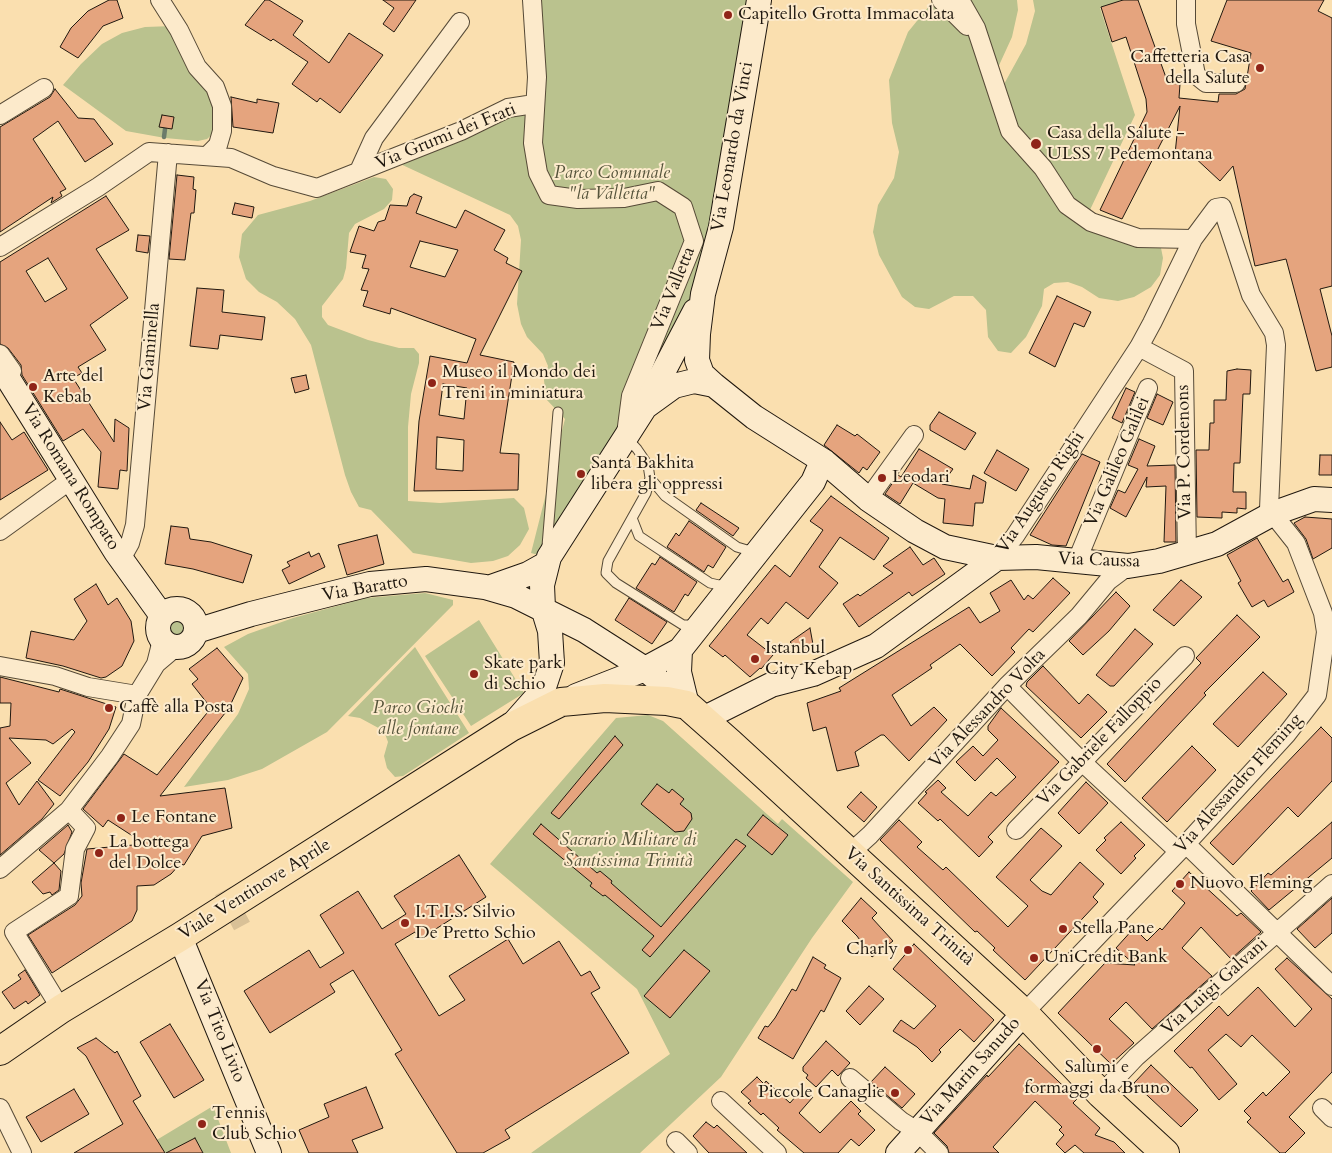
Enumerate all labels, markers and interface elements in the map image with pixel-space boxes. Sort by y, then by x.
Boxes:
place label: Capitello Grotta Immacolata [738,4,954,26]
marker: Capitello Grotta Immacolata [722,9,734,21]
place label: Caffetteria Casa della Salute [1130,47,1250,90]
street label: Via Leonardo da Vinci [707,60,759,234]
marker: Caffetteria Casa della Salute [1254,62,1266,74]
street label: Via Grumi dei Frati [373,99,519,175]
place label: Casa della Salute - ULSS 7 Pedemontana [1047,123,1213,166]
marker: Casa della Salute - ULSS 7 Pedemontana [1029,137,1043,151]
park label: Parco Comunale "la Valletta" [554,163,670,205]
street label: Via Valletta [647,244,701,334]
street label: Via Gaminella [135,302,165,412]
place label: Museo il Mondo dei Treni in miniatura [442,362,596,404]
place label: Arte del Kebab [43,366,103,408]
marker: Museo il Mondo dei Treni in miniatura [426,377,438,389]
marker: Arte del Kebab [27,381,39,393]
street label: Via P. Cordenons [1173,384,1197,520]
street label: Via Galileo Galilei [1081,394,1155,530]
street label: Via Romana Rompato [16,400,124,554]
street label: Via Augusto Righi [992,428,1090,558]
place label: Santa Bakhita libera gli oppressi [591,453,723,496]
place label: Leodari [892,467,950,489]
marker: Santa Bakhita libera gli oppressi [575,468,587,480]
marker: Leodari [876,472,888,484]
street label: Via Caussa [1058,549,1140,573]
street label: Via Baratto [321,571,409,607]
place label: Istanbul City Kebap [765,638,852,681]
street label: Via Alessandro Volta [925,645,1051,773]
place label: Skate park di Schio [484,653,563,696]
marker: Istanbul City Kebap [749,653,761,665]
marker: Skate park di Schio [468,668,480,680]
street label: Via Gabriele Falloppio [1033,673,1167,811]
place label: Caffè alla Posta [119,697,234,719]
park label: Parco Giochi alle fontane [373,698,463,741]
marker: Caffè alla Posta [103,702,115,714]
street label: Via Alessandro Fleming [1170,710,1308,858]
place label: Le Fontane [131,807,217,829]
marker: Le Fontane [115,812,127,824]
park label: Sacrario Militare di Santissima Trinità [560,830,696,872]
place label: La bottega del Dolce [109,832,189,874]
street label: Viale Ventinove Aprile [175,835,335,945]
street label: Via Santissima Trinità [840,843,978,971]
marker: La bottega del Dolce [93,847,105,859]
place label: Nuovo Fleming [1190,873,1312,895]
marker: Nuovo Fleming [1174,878,1186,890]
place label: I.T.I.S. Silvio De Pretto Schio [415,902,536,944]
marker: I.T.I.S. Silvio De Pretto Schio [399,917,411,929]
place label: Stella Pane [1073,918,1154,940]
marker: Stella Pane [1057,923,1069,935]
street label: Via Luigi Galvani [1157,934,1273,1040]
place label: Charly [846,939,898,961]
marker: Charly [902,944,914,956]
place label: UniCredit Bank [1044,947,1168,969]
marker: UniCredit Bank [1028,952,1040,964]
street label: Via Tito Livio [189,976,249,1086]
street label: Via Marin Sanudo [917,1013,1025,1131]
marker: Salumi e formaggi da Bruno [1091,1043,1103,1055]
place label: Salumi e formaggi da Bruno [1024,1057,1170,1100]
place label: Piccole Canaglie [758,1082,885,1104]
marker: Piccole Canaglie [889,1087,901,1099]
place label: Tennis Club Schio [212,1103,297,1146]
marker: Tennis Club Schio [196,1118,208,1130]

